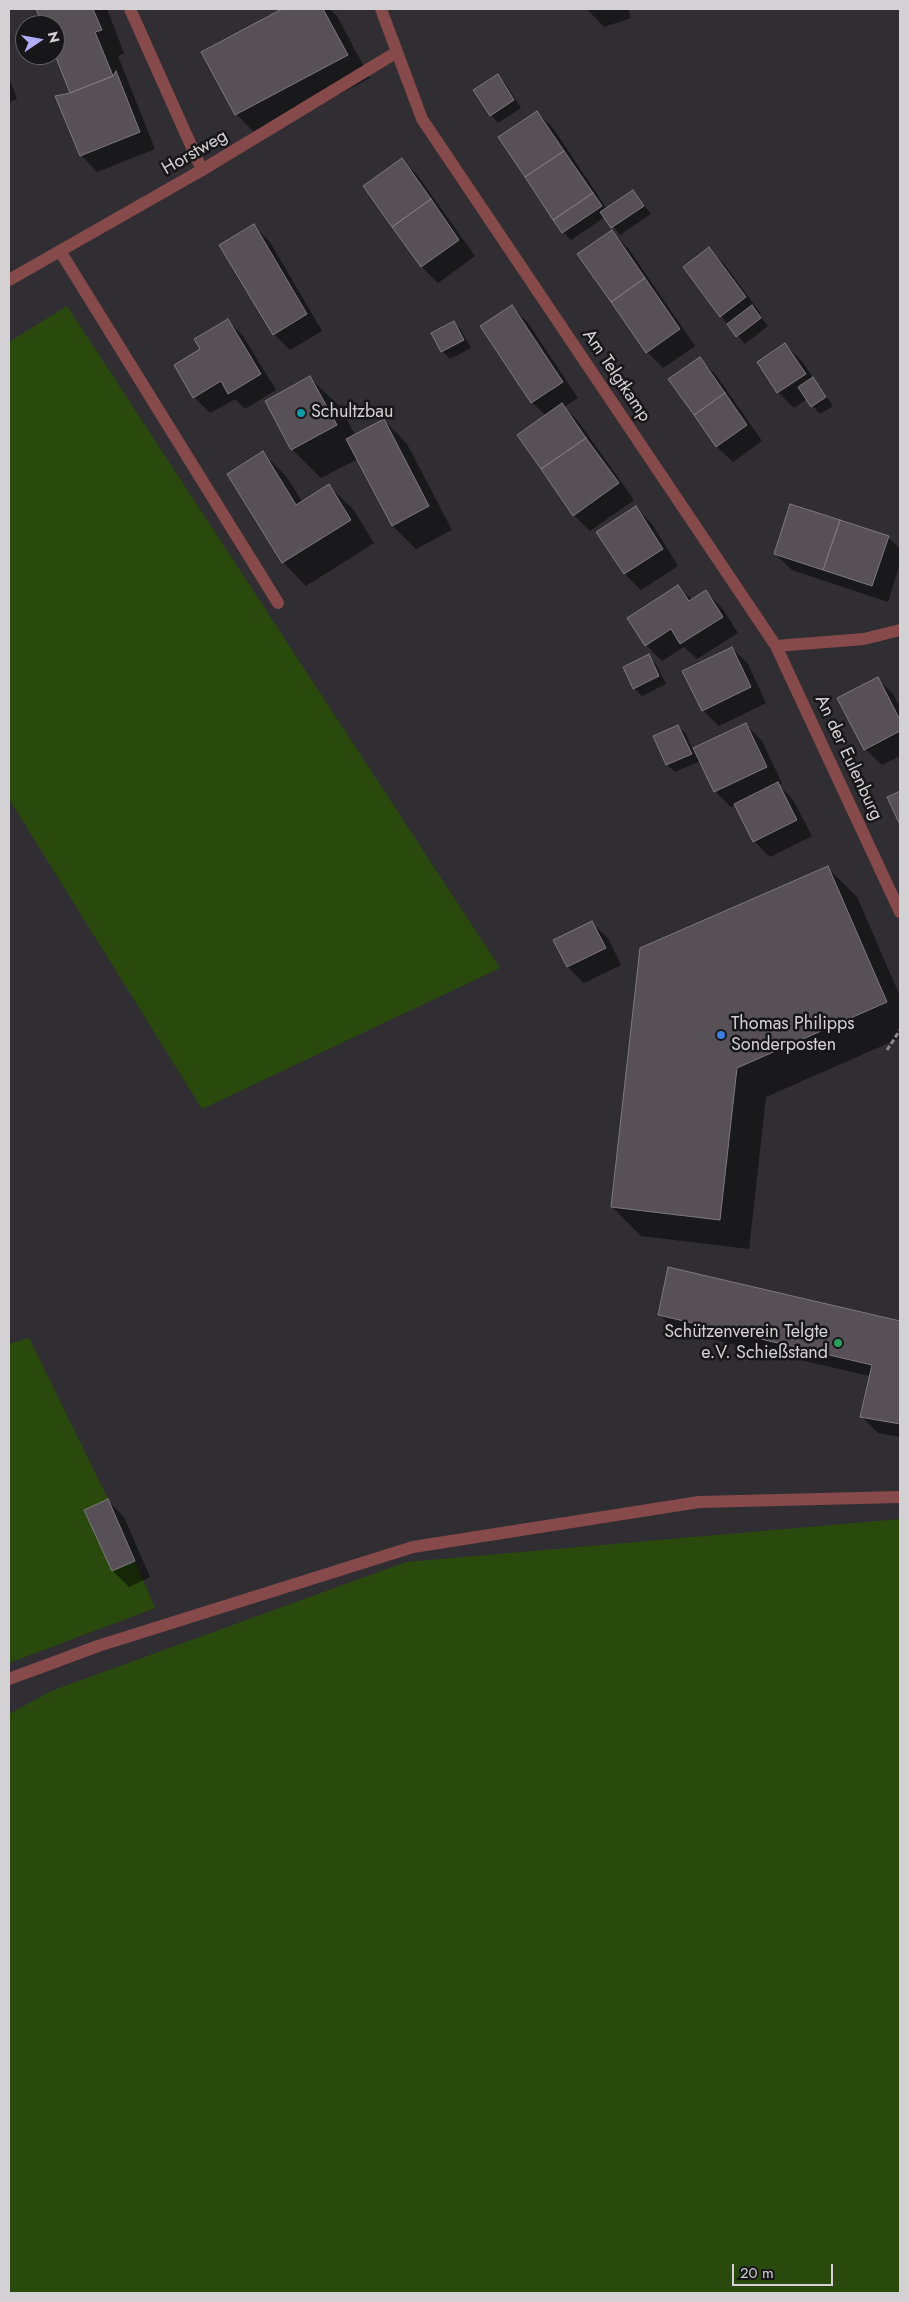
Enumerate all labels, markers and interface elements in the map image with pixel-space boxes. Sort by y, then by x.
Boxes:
north arrow [15,15,65,65]
text: N [43,30,65,45]
street label: Horstweg [158,126,232,180]
street label: Am Telgtkamp [577,326,655,426]
place label: Schultzbau [311,402,393,424]
marker: Schultzbau [295,407,307,419]
street label: An der Eulenburg [809,692,887,824]
place label: Thomas Philipps Sonderposten [731,1014,855,1056]
marker: Thomas Philipps Sonderposten [715,1029,727,1041]
place label: Schützenverein Telgte e.V. Schießstand [664,1322,828,1365]
marker: Schützenverein Telgte e.V. Schießstand [832,1337,844,1349]
scale bar [734,2254,835,2286]
text: 20 m [740,2262,774,2284]

